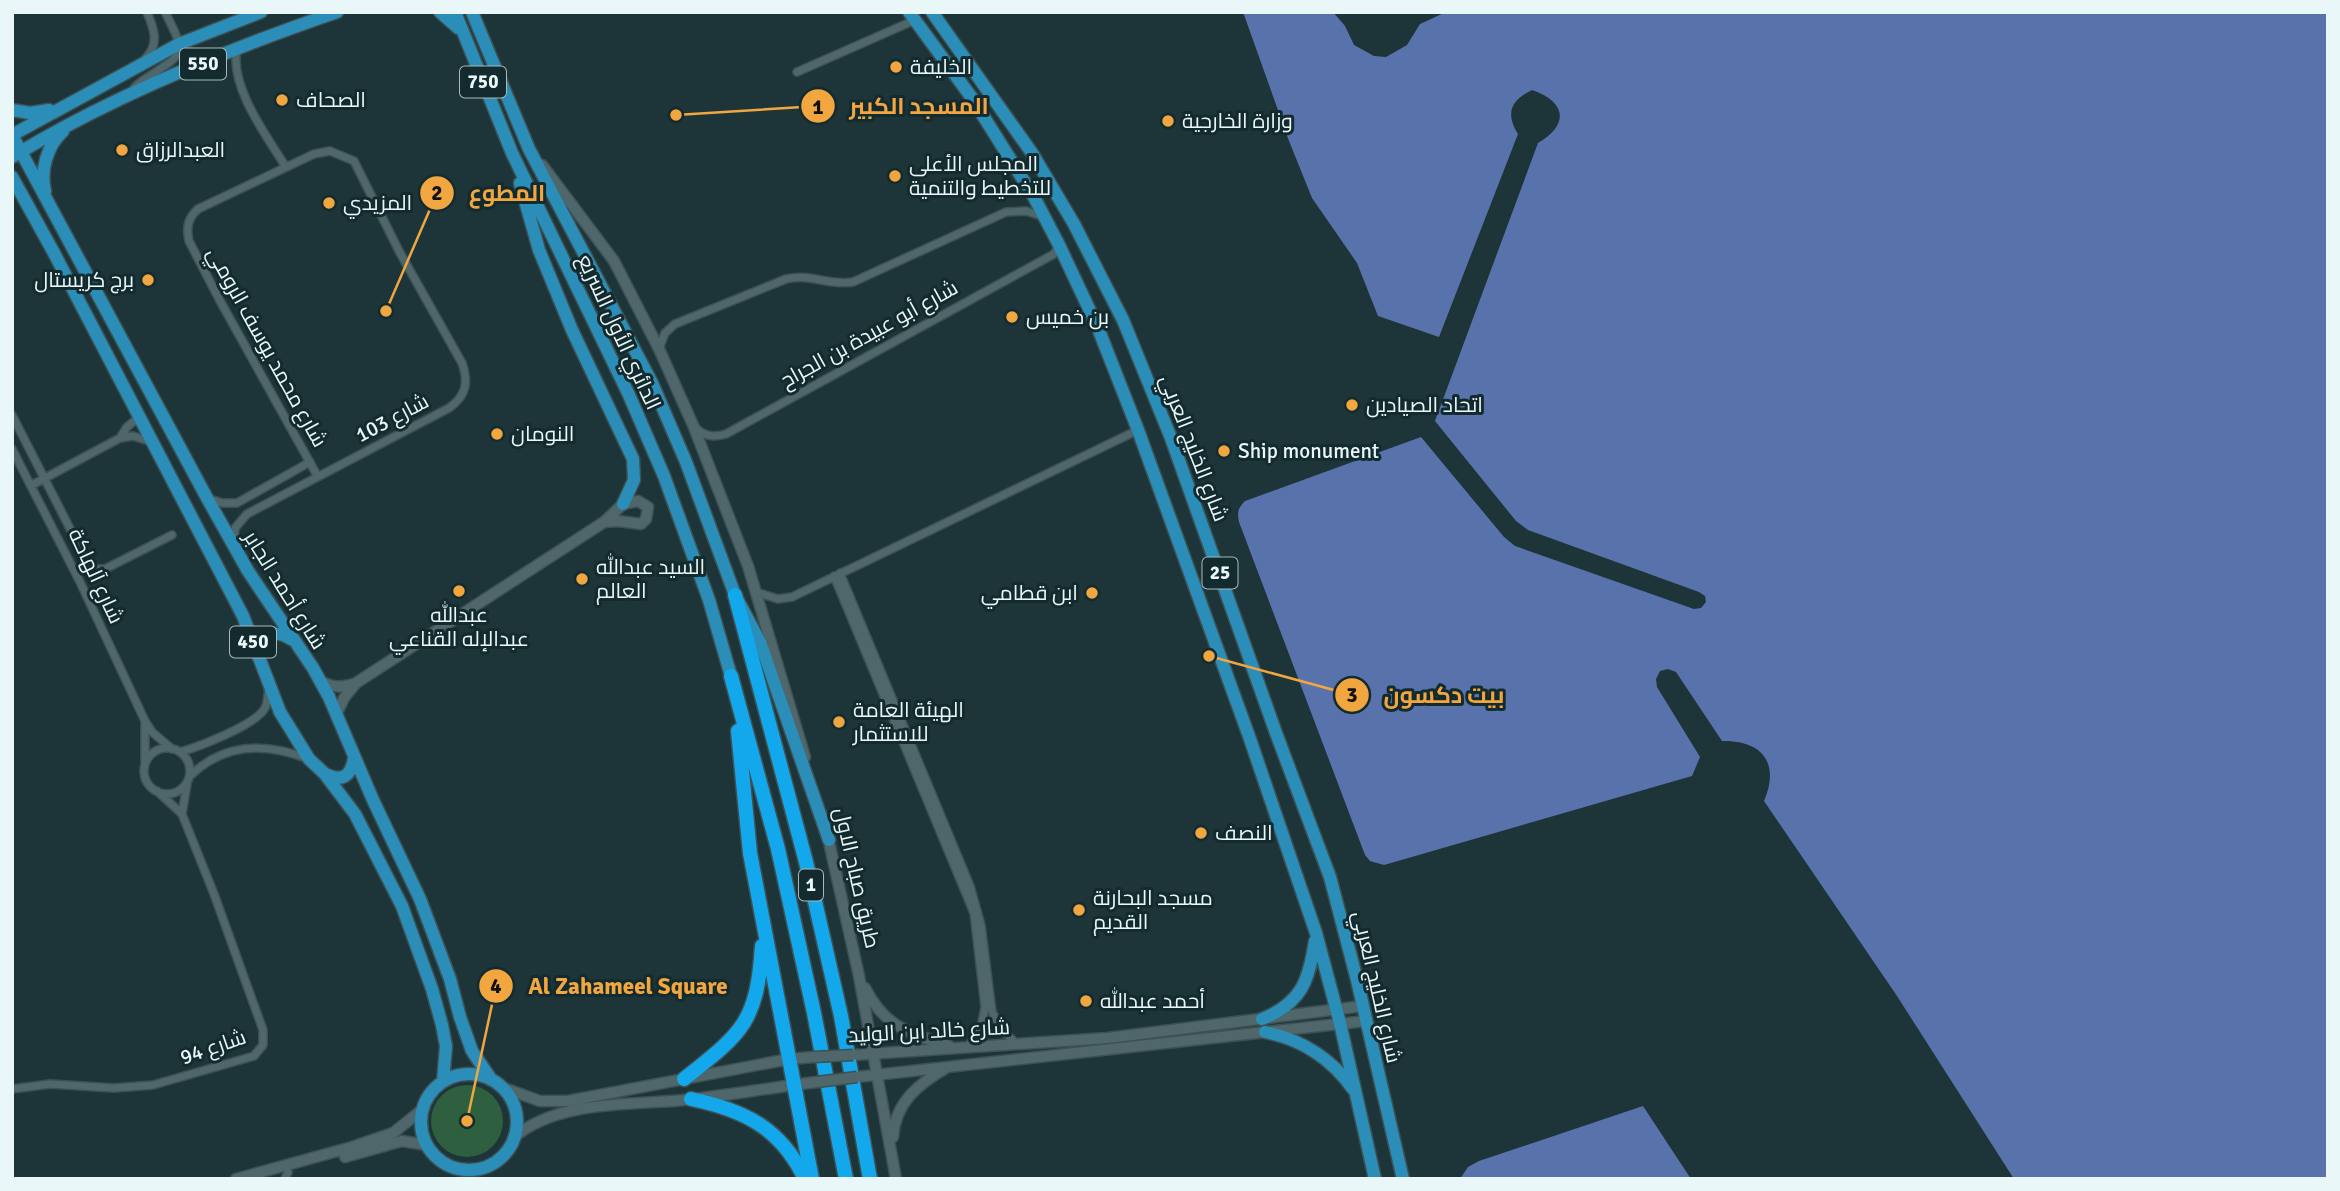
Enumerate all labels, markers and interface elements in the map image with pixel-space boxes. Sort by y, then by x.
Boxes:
road number: 550 [180,48,226,80]
place label: الخليفة [910,54,972,80]
marker: الخليفة [888,59,904,75]
road number: 750 [460,66,506,97]
callout: المسجد الكبير [800,84,1003,128]
place label: الصحاف [296,87,366,113]
marker: الصحاف [274,92,290,108]
text: المسجد الكبير [848,92,989,121]
text: 1 [812,94,824,120]
place label: وزارة الخارجية [1182,108,1293,134]
marker: وزارة الخارجية [1160,113,1176,129]
place label: العبدالرزاق [136,137,225,163]
marker: العبدالرزاق [114,142,130,158]
place label: المجلس الأعلى للتخطيط والتنمية [909,151,1051,201]
marker: المجلس الأعلى للتخطيط والتنمية [887,168,903,184]
callout: المطوع [420,171,559,215]
text: المطوع [469,179,545,209]
text: 2 [431,180,443,206]
place label: المزيدي [343,190,412,219]
marker: المزيدي [321,195,337,211]
street label: شارع محمد يوسف الرومي [199,242,333,453]
street label: الدائري الأول السريع [569,250,666,415]
place label: برج كريستال [34,267,134,294]
marker: برج كريستال [140,272,156,288]
street label: شارع أبو عبيدة بن الجراح [776,274,963,395]
place label: بن خميس [1026,304,1109,330]
marker: بن خميس [1004,309,1020,325]
street label: شارع الخليج العربي [1151,371,1234,526]
street label: شارع 103 [351,388,434,449]
place label: اتحاد الصيادين [1366,392,1483,418]
marker: اتحاد الصيادين [1344,397,1360,413]
place label: النومان [511,421,574,447]
marker: النومان [489,426,505,442]
place label: Ship monument [1238,438,1379,464]
marker: Ship monument [1216,443,1232,459]
street label: شارع آلهاكة [62,524,129,628]
street label: شارع أحمد الجابر [237,525,332,655]
place label: السيد عبدالله العالم [596,553,705,605]
road number: 25 [1202,558,1238,588]
marker: السيد عبدالله العالم [574,571,590,587]
place label: ابن قطامي [981,580,1078,609]
marker: عبدالله عبدالإله القناعي [451,583,467,599]
marker: ابن قطامي [1084,585,1100,601]
place label: عبدالله عبدالإله القناعي [389,601,529,655]
road number: 450 [230,626,276,657]
callout: بيت دكسون [1335,673,1519,717]
text: بيت دكسون [1384,681,1504,710]
text: 3 [1346,682,1358,708]
place label: الهيئة العامة للاستثمار [852,697,964,747]
marker: الهيئة العامة للاستثمار [831,714,847,730]
street label: طريق صباح الاول [827,805,886,951]
place label: النصف [1215,820,1273,846]
marker: النصف [1193,825,1209,841]
road number: 1 [799,870,823,900]
place label: مسجد البحارنة القديم [1093,885,1213,936]
marker: مسجد البحارنة القديم [1071,902,1087,918]
street label: شارع الخليج العربي [1344,909,1407,1066]
callout: Al Zahameel Square [479,964,741,1008]
text: Al Zahameel Square [528,972,728,1001]
text: 4 [490,973,502,999]
place label: أحمد عبدالله [1100,987,1205,1014]
marker: أحمد عبدالله [1078,993,1094,1009]
street label: شارع خالد ابن الوليد [847,1014,1011,1049]
street label: شارع 94 [177,1024,250,1071]

